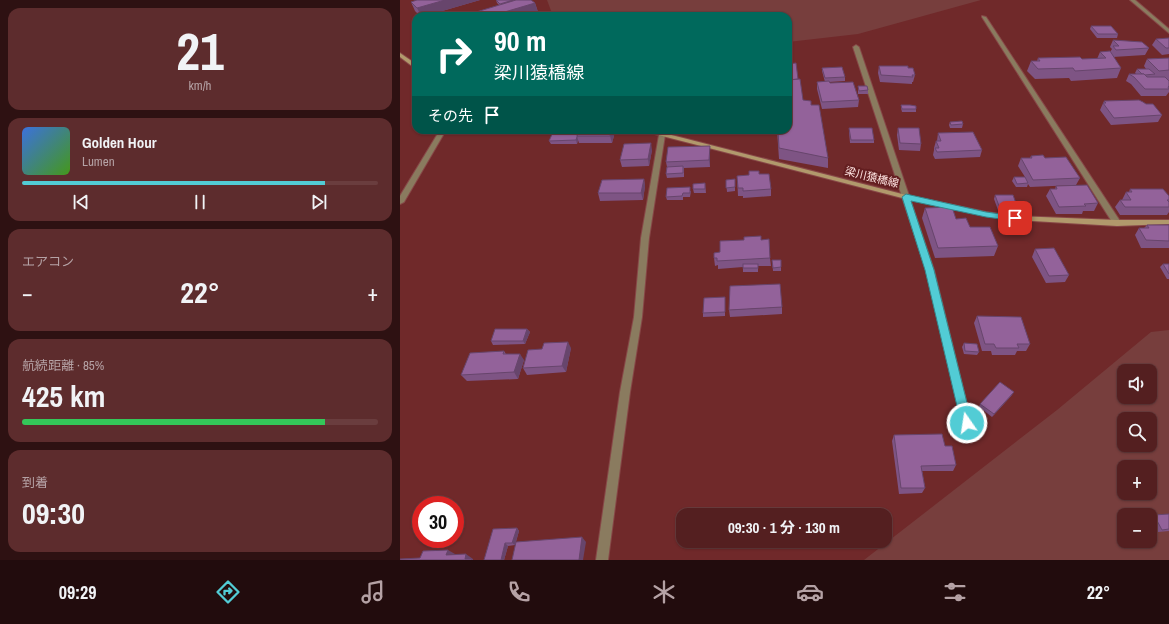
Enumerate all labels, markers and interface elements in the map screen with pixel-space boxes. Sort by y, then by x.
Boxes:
text: 21 [176,16,224,86]
text: 90 m [494,22,546,60]
icon: right [428,28,480,80]
text: 梁川猿橋線 [494,60,584,85]
text: km/h [188,77,212,94]
icon: arrive [481,104,503,126]
text: その先 [428,105,473,126]
text: Golden Hour [82,132,157,153]
text: Lumen [82,153,115,170]
street label: 梁川猿橋線 [844,164,900,190]
icon: previous [70,191,92,213]
icon: pause [189,191,211,213]
icon: next [308,191,330,213]
pin [998,201,1032,235]
icon: arrive [1004,207,1026,229]
text: エアコン [22,253,74,270]
text: 22° [180,272,220,312]
text: − [22,278,33,308]
text: + [367,278,378,308]
text: 航続距離 · 85% [22,357,104,374]
map controls [1117,364,1157,548]
button: sound [1117,364,1157,404]
text: 425 km [22,376,105,416]
position arrow [946,402,988,444]
button: search [1117,412,1157,452]
button: + [1117,460,1157,500]
text: 到着 [22,474,48,491]
text: 09:30 [22,493,85,533]
speed limit sign: 30 [412,496,464,548]
button: − [1117,508,1157,548]
text: 09:30 · 1 分 · 130 m [728,517,840,538]
icon: directions [214,578,242,606]
icon: music [359,578,387,606]
icon: phone [505,578,533,606]
icon: climate [650,578,678,606]
icon: car [796,578,824,606]
icon: filters [941,578,969,606]
text: 09:29 [59,580,96,605]
text: 22° [1087,580,1110,605]

